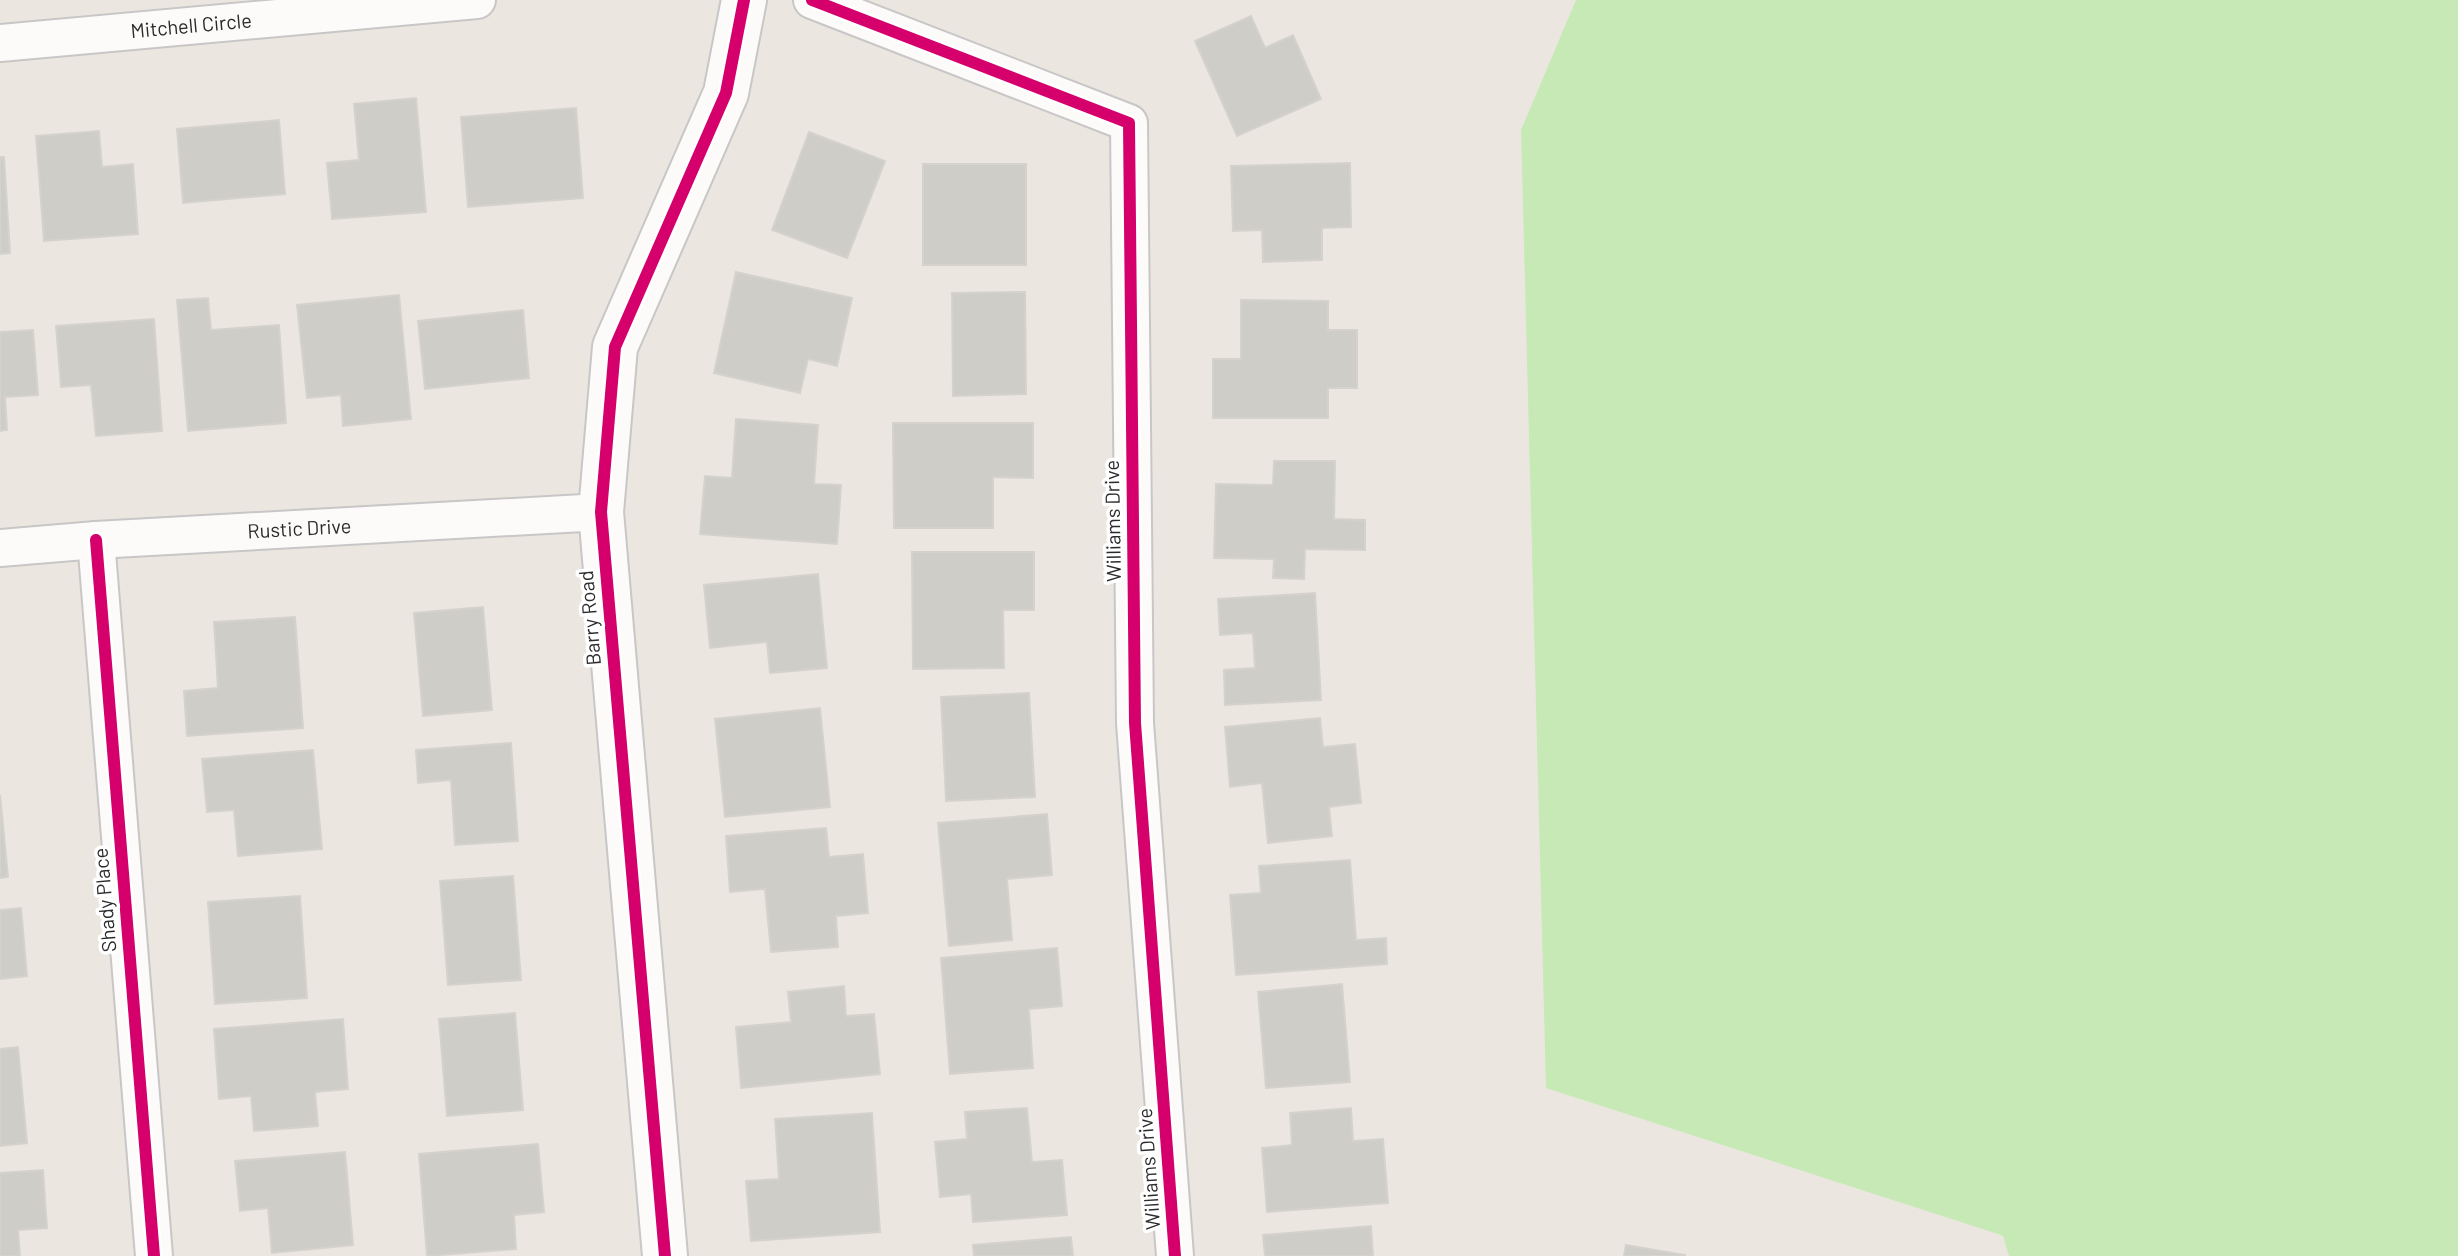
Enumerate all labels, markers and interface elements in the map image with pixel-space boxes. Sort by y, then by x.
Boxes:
street label: Mitchell Circle [130,7,253,42]
street label: Williams Drive [1099,460,1125,582]
street label: Rustic Drive [247,513,352,543]
street label: Barry Road [573,570,605,667]
street label: Shady Place [87,847,121,953]
street label: Williams Drive [1132,1107,1164,1231]

